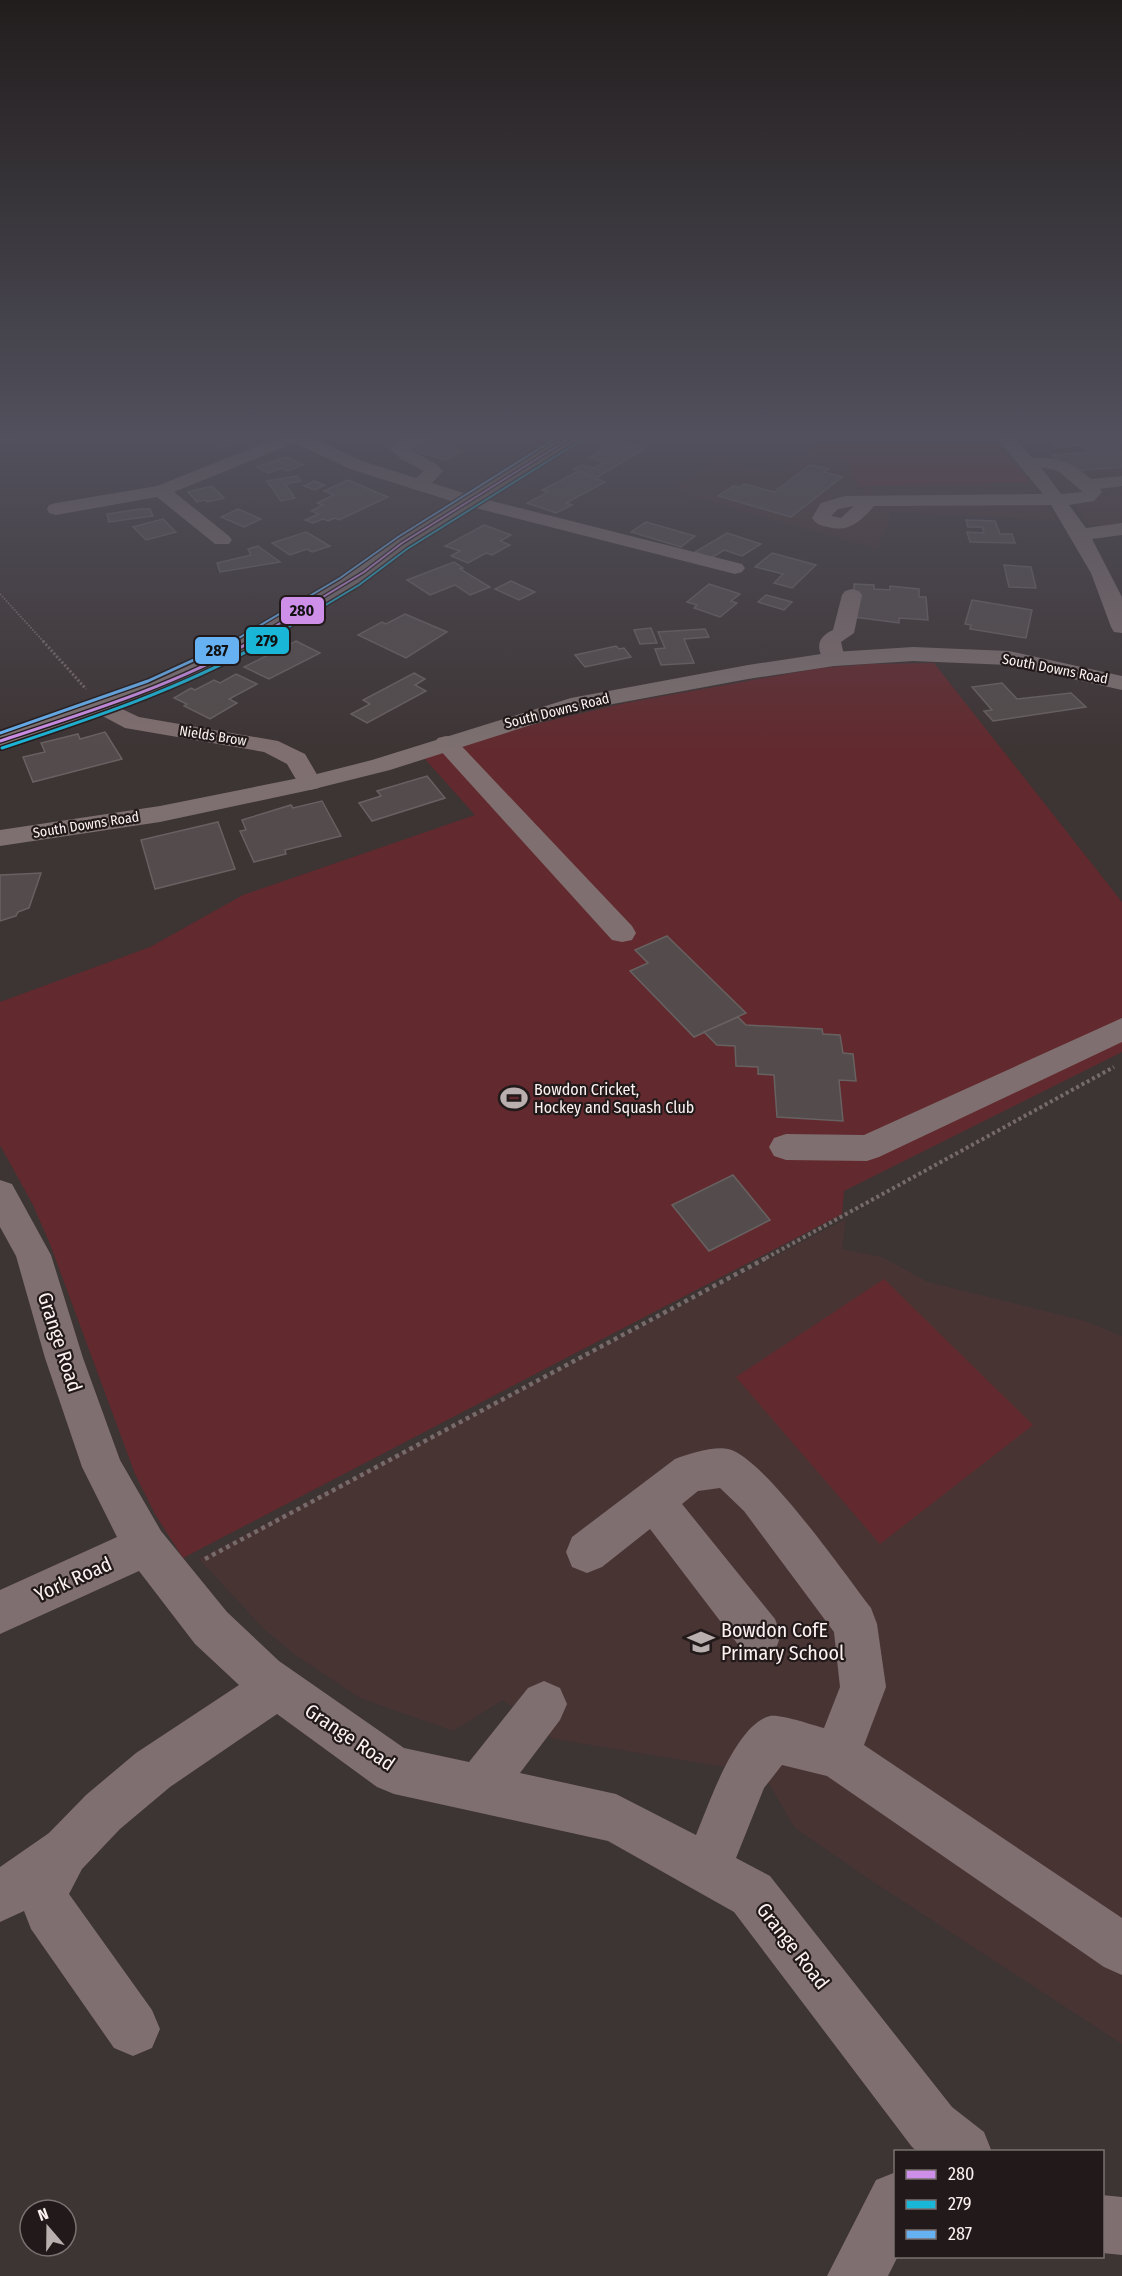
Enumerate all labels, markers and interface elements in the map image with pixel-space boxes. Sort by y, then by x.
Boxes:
line badge: 280 [280,596,325,625]
text: 280 [289,601,315,620]
line badge: 279 [245,626,290,655]
text: 279 [255,631,278,650]
line badge: 287 [194,636,240,665]
text: 287 [205,641,228,660]
street label: South Downs Road [1001,650,1109,688]
street label: South Downs Road [503,690,611,732]
street label: Nields Brow [178,722,248,750]
street label: South Downs Road [32,808,140,842]
place label: Bowdon Cricket, Hockey and Squash Club [534,1080,694,1117]
sports icon: Bowdon Cricket, Hockey and Squash Club [499,1083,529,1113]
street label: Grange Road [33,1289,87,1395]
street label: York Road [31,1551,115,1607]
place label: Bowdon CofE Primary School [721,1618,844,1665]
school or university icon: Bowdon CofE Primary School [686,1627,716,1657]
street label: Grange Road [300,1698,400,1776]
street label: Grange Road [752,1898,834,1994]
legend [894,2150,1104,2258]
text: 280 [948,2163,974,2185]
text: 279 [948,2193,972,2215]
north arrow [18,2198,78,2258]
text: N [35,2204,51,2225]
text: 287 [948,2223,972,2245]

